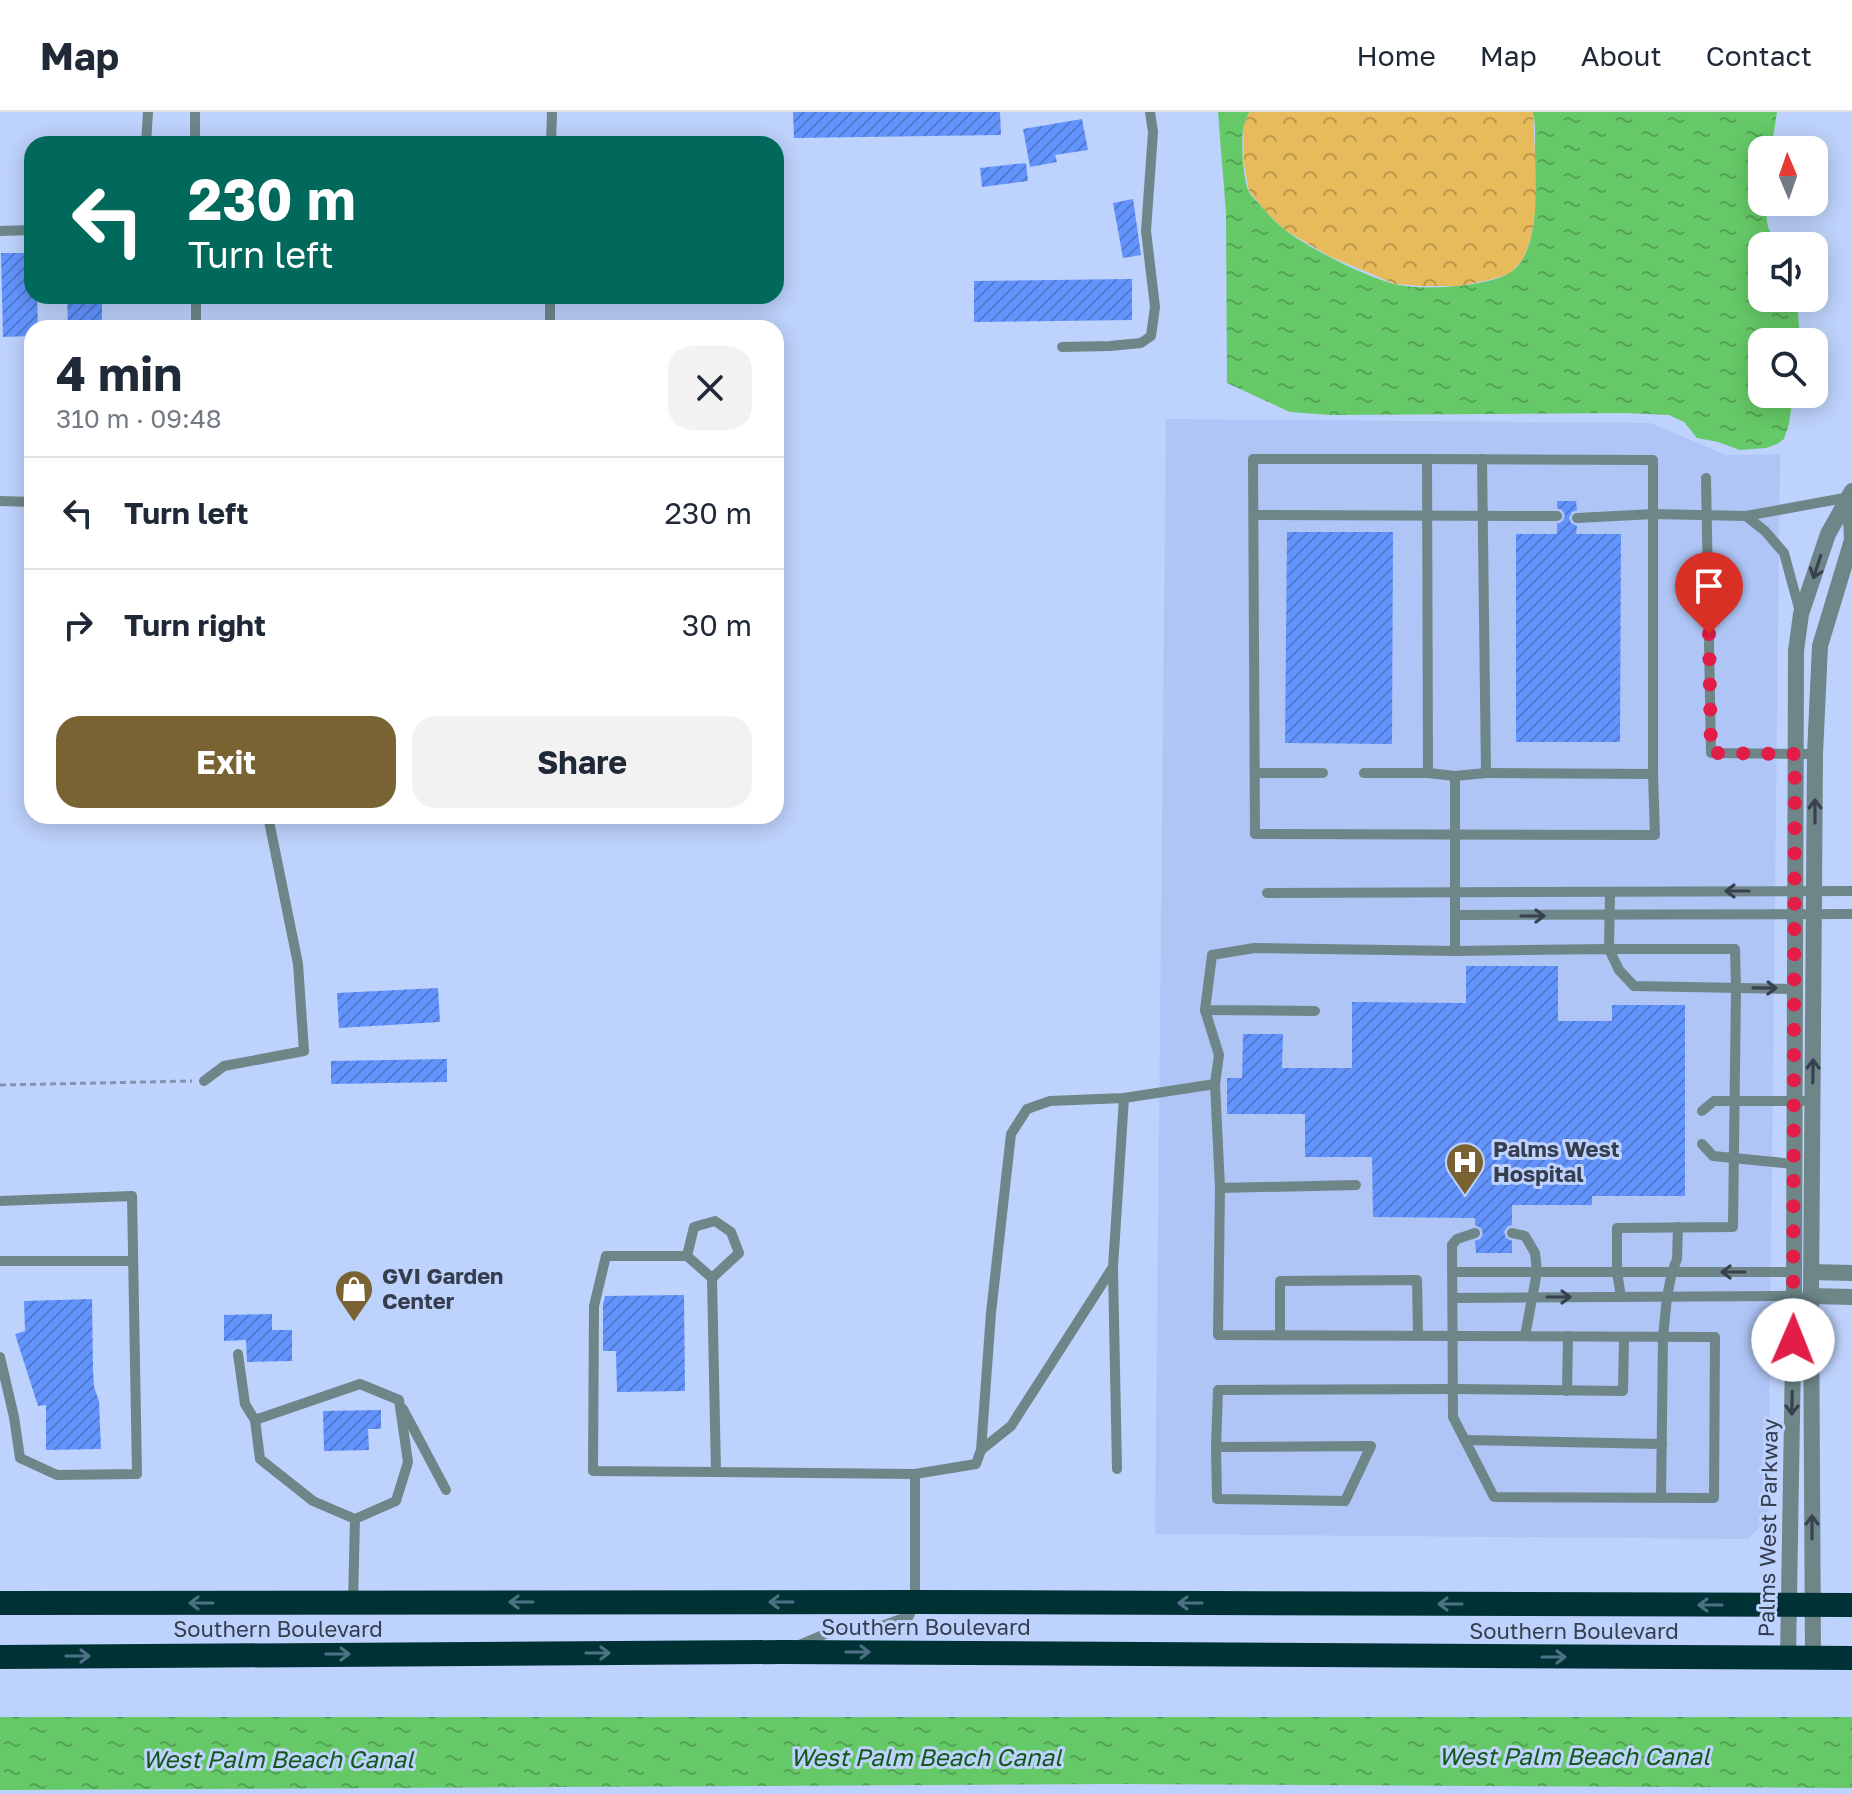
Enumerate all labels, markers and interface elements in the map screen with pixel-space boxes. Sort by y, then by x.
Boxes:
text: Map [40,33,119,78]
text: Home [1357,39,1436,72]
text: Map [1480,39,1537,72]
text: About [1581,39,1662,72]
text: Contact [1706,39,1812,72]
north arrow [1748,136,1828,216]
map controls [1748,136,1828,408]
text: 230 m [188,165,356,232]
icon: left [56,168,160,272]
button: sound [1748,232,1828,312]
text: Turn left [188,233,334,276]
button: search [1748,328,1828,408]
text: 4 min [56,344,182,402]
button: close [668,346,752,430]
text: 310 m · 09:48 [56,403,222,434]
icon: left [56,491,100,535]
text: Turn left [124,495,249,531]
text: 230 m [664,495,752,531]
pin [1675,552,1743,634]
one-way arrow [1808,554,1823,579]
icon: arrive [1687,564,1731,608]
icon: right [56,603,100,647]
text: Turn right [124,607,266,643]
text: 30 m [682,607,752,643]
button: Exit [56,716,396,808]
button: Share [412,716,752,808]
one-way arrow [1807,798,1823,825]
one-way arrow [1724,883,1751,899]
one-way arrow [1519,908,1546,924]
one-way arrow [1751,981,1778,996]
one-way arrow [1805,1058,1820,1085]
place label: Palms West Hospital [1493,1135,1620,1187]
hospital icon: Palms West Hospital [1444,1141,1486,1196]
place label: GVI Garden Center [382,1262,503,1314]
one-way arrow [1720,1264,1747,1280]
shop icon: GVI Garden Center [333,1268,375,1323]
one-way arrow [1545,1289,1572,1305]
position arrow [1751,1298,1835,1382]
one-way arrow [1784,1389,1799,1416]
street label: Palms West Parkway [1752,1418,1783,1638]
one-way arrow [1804,1514,1820,1541]
one-way arrow [508,1594,535,1610]
one-way arrow [768,1594,795,1610]
one-way arrow [188,1595,215,1610]
one-way arrow [1177,1595,1204,1611]
one-way arrow [1437,1596,1464,1612]
one-way arrow [1697,1597,1724,1613]
street label: Southern Boulevard [821,1613,1031,1640]
street label: Southern Boulevard [173,1615,383,1642]
street label: Southern Boulevard [1469,1617,1679,1644]
one-way arrow [844,1644,871,1660]
one-way arrow [584,1645,611,1661]
one-way arrow [324,1647,351,1662]
one-way arrow [64,1648,91,1664]
one-way arrow [1540,1649,1567,1665]
water label: West Palm Beach Canal [1438,1741,1711,1770]
water label: West Palm Beach Canal [790,1742,1063,1771]
water label: West Palm Beach Canal [142,1744,415,1773]

